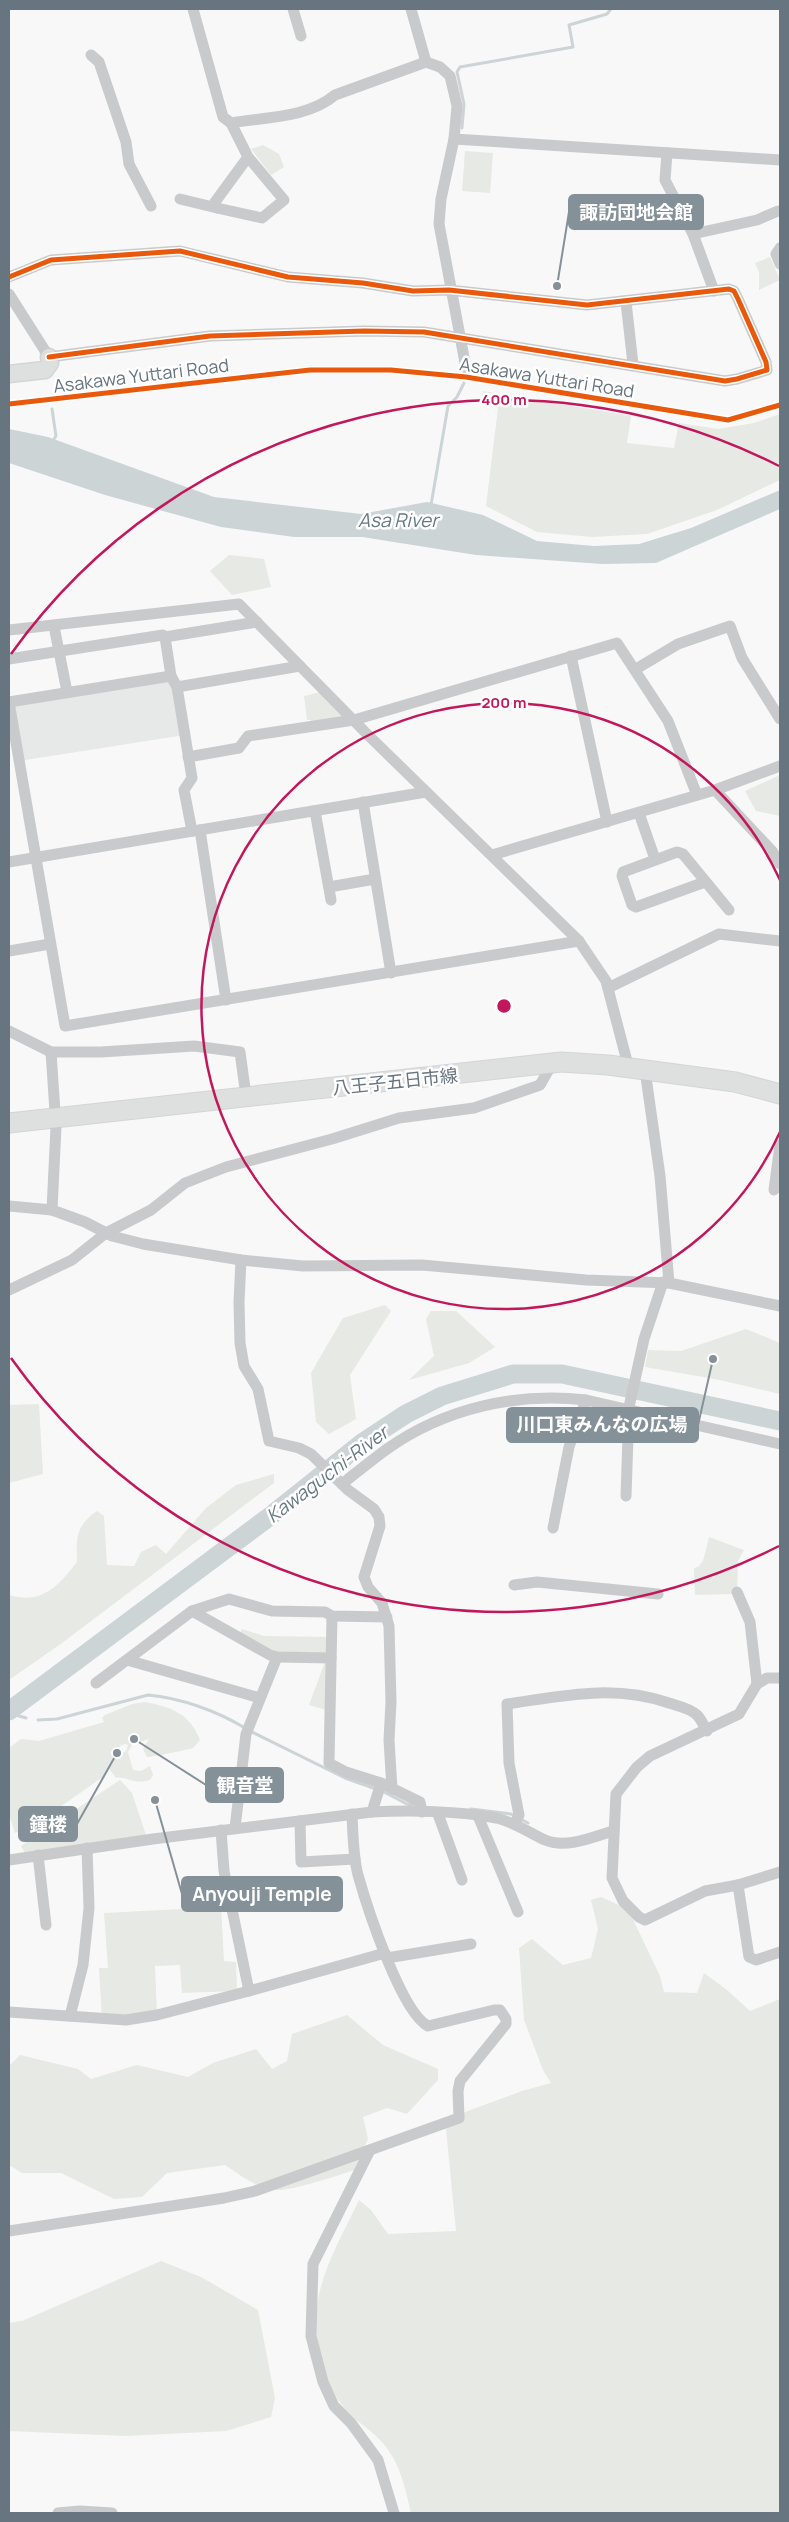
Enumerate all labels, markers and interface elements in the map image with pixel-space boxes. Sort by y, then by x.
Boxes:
callout: 諏訪団地会館 [569,195,703,229]
text: 諏訪団地会館 [579,199,693,225]
street label: Asakawa Yuttari Road [458,351,636,403]
street label: Asakawa Yuttari Road [52,352,230,398]
text: 400 m [481,389,527,410]
water label: Asa River [358,507,440,533]
text: 200 m [481,692,527,713]
centre of rings [495,997,513,1015]
street label: 八王子五日市線 [331,1062,459,1100]
callout: 川口東みんなの広場 [507,1408,698,1442]
text: 川口東みんなの広場 [516,1411,688,1437]
water label: Kawaguchi-River [261,1418,395,1528]
callout: 観音堂 [206,1768,283,1802]
text: 観音堂 [216,1772,274,1798]
callout: 鐘楼 [19,1807,77,1841]
text: 鐘楼 [29,1811,67,1837]
callout: Anyouji Temple [182,1877,342,1911]
text: Anyouji Temple [192,1881,332,1907]

